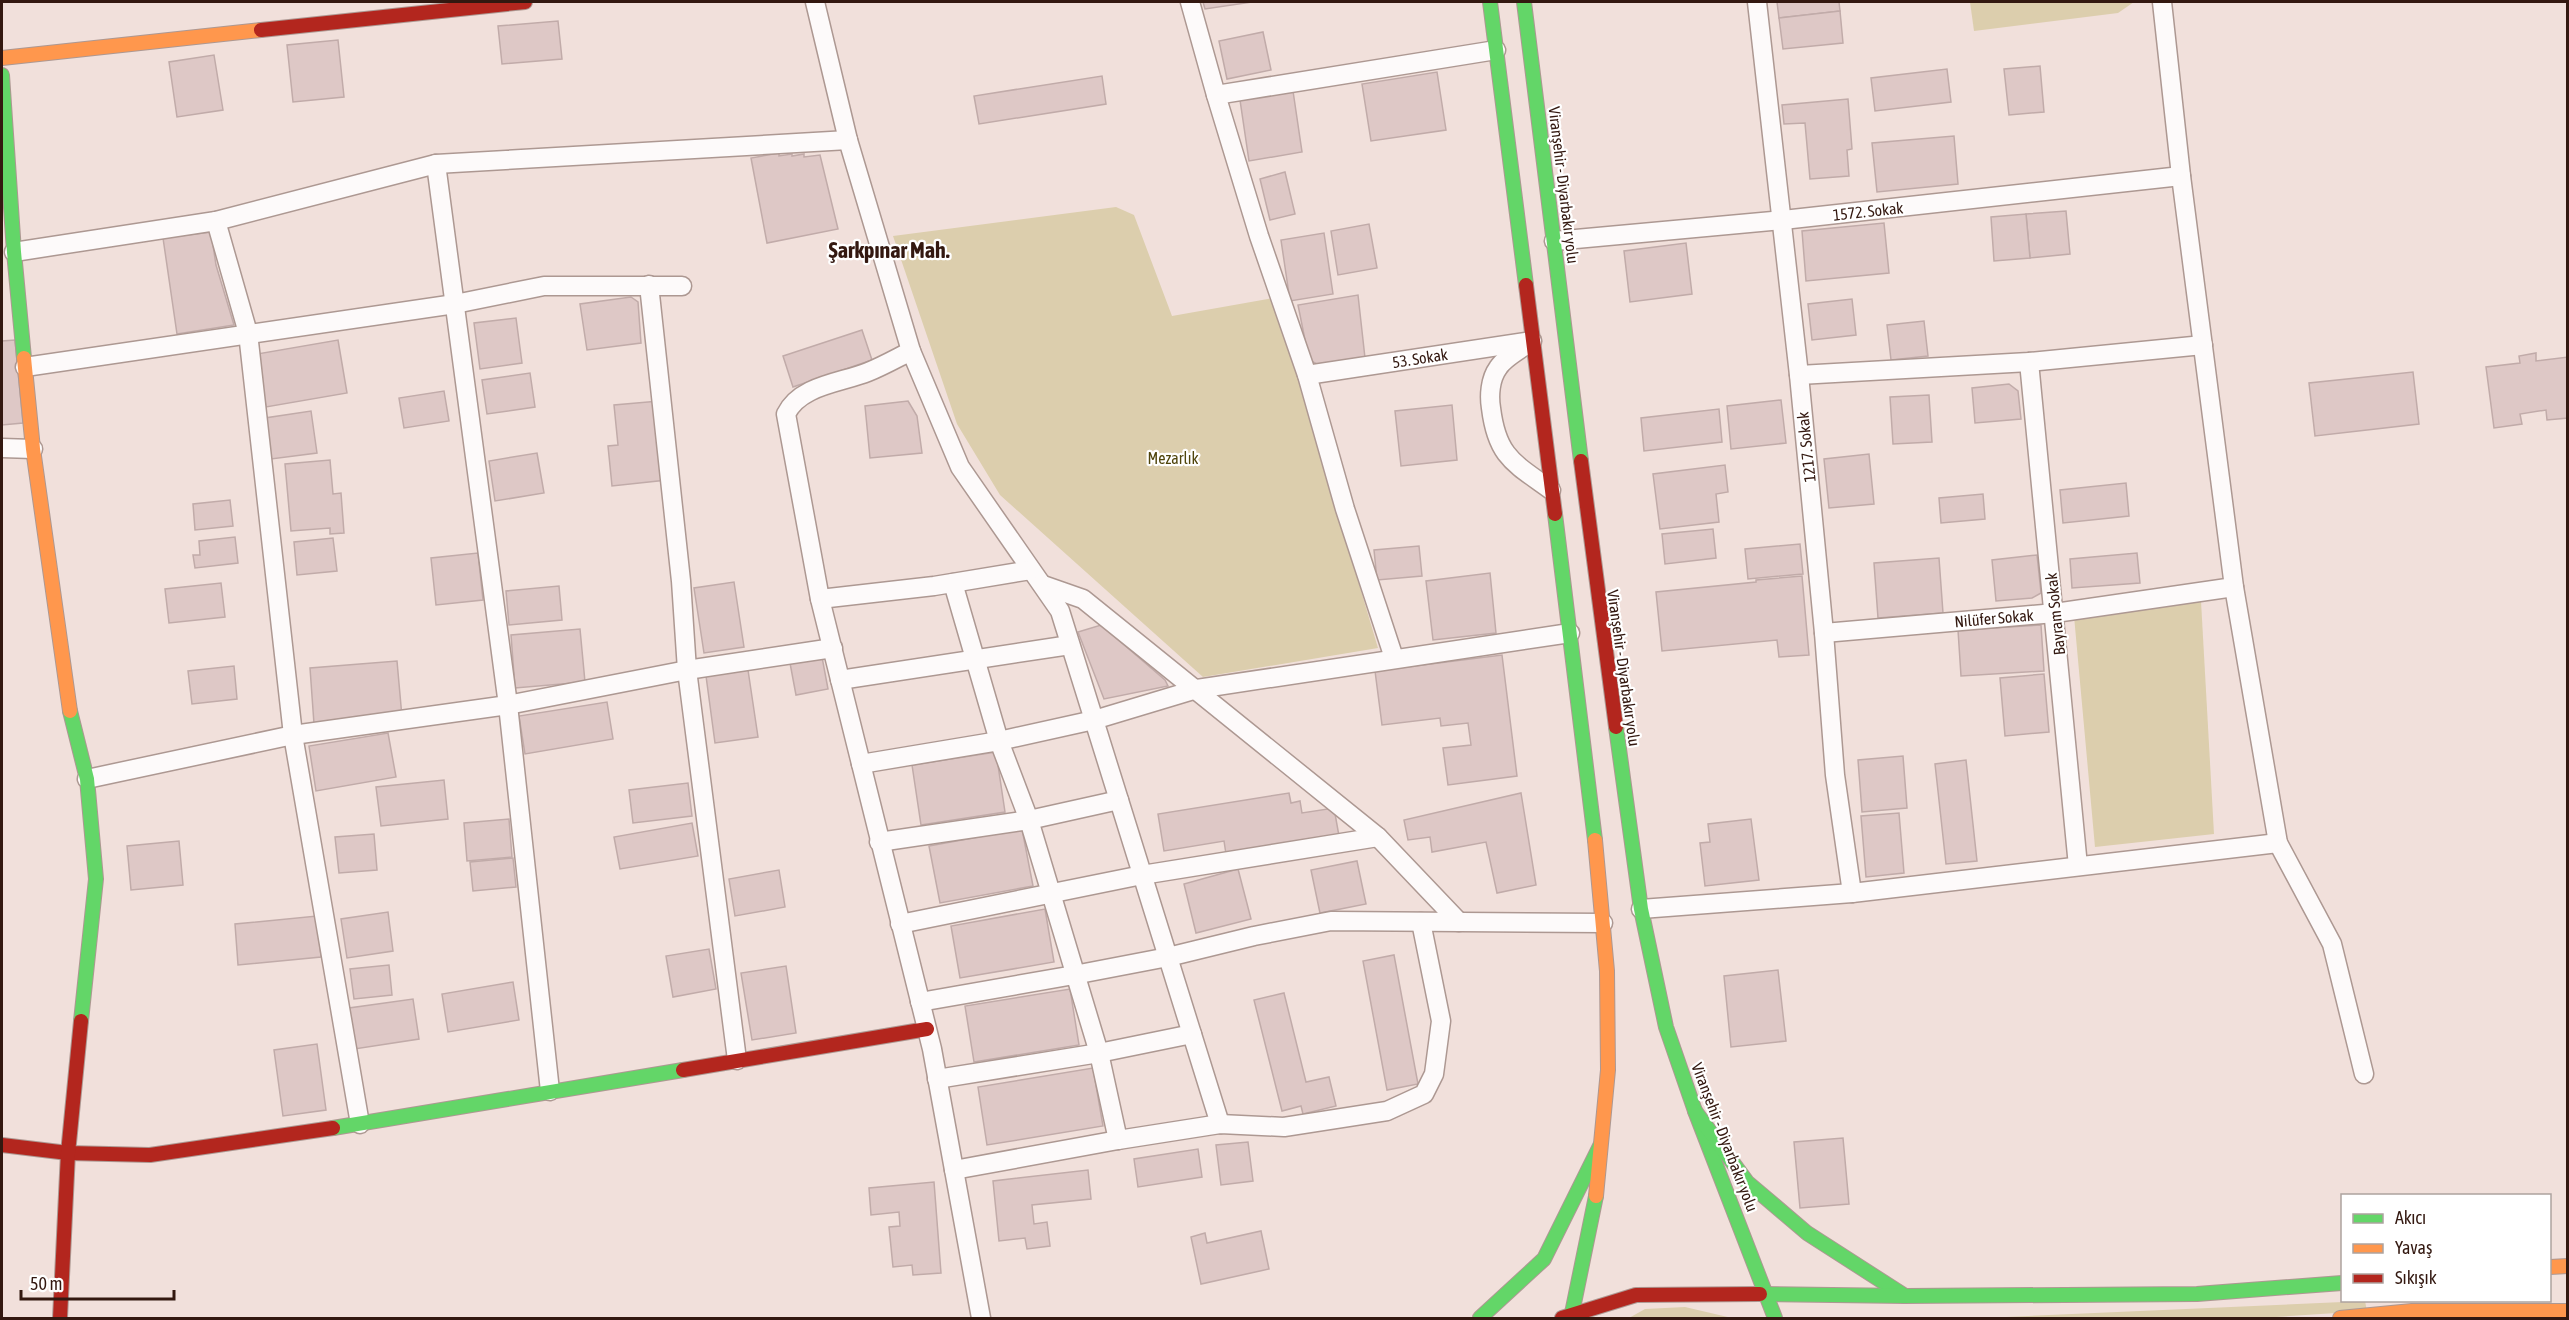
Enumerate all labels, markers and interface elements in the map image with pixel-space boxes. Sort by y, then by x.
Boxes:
street label: Viranşehir - Diyarbakır yolu [1544,106,1583,265]
street label: 1572. Sokak [1832,198,1904,224]
district label: Şarkpınar Mah. [828,237,950,263]
street label: 53. Sokak [1391,345,1449,371]
street label: 1217. Sokak [1793,411,1819,483]
park label: Mezarlık [1148,449,1198,467]
street label: Bayram Sokak [2042,572,2069,656]
street label: Viranşehir - Diyarbakır yolu [1603,589,1644,748]
street label: Nilüfer Sokak [1954,606,2034,630]
street label: Viranşehir - Diyarbakır yolu [1687,1060,1762,1214]
legend [2341,1194,2551,1302]
text: Akıcı [2395,1207,2426,1228]
text: Yavaş [2395,1237,2432,1258]
scale bar [21,1263,174,1301]
text: Sıkışık [2395,1267,2437,1288]
text: 50 m [30,1273,62,1294]

